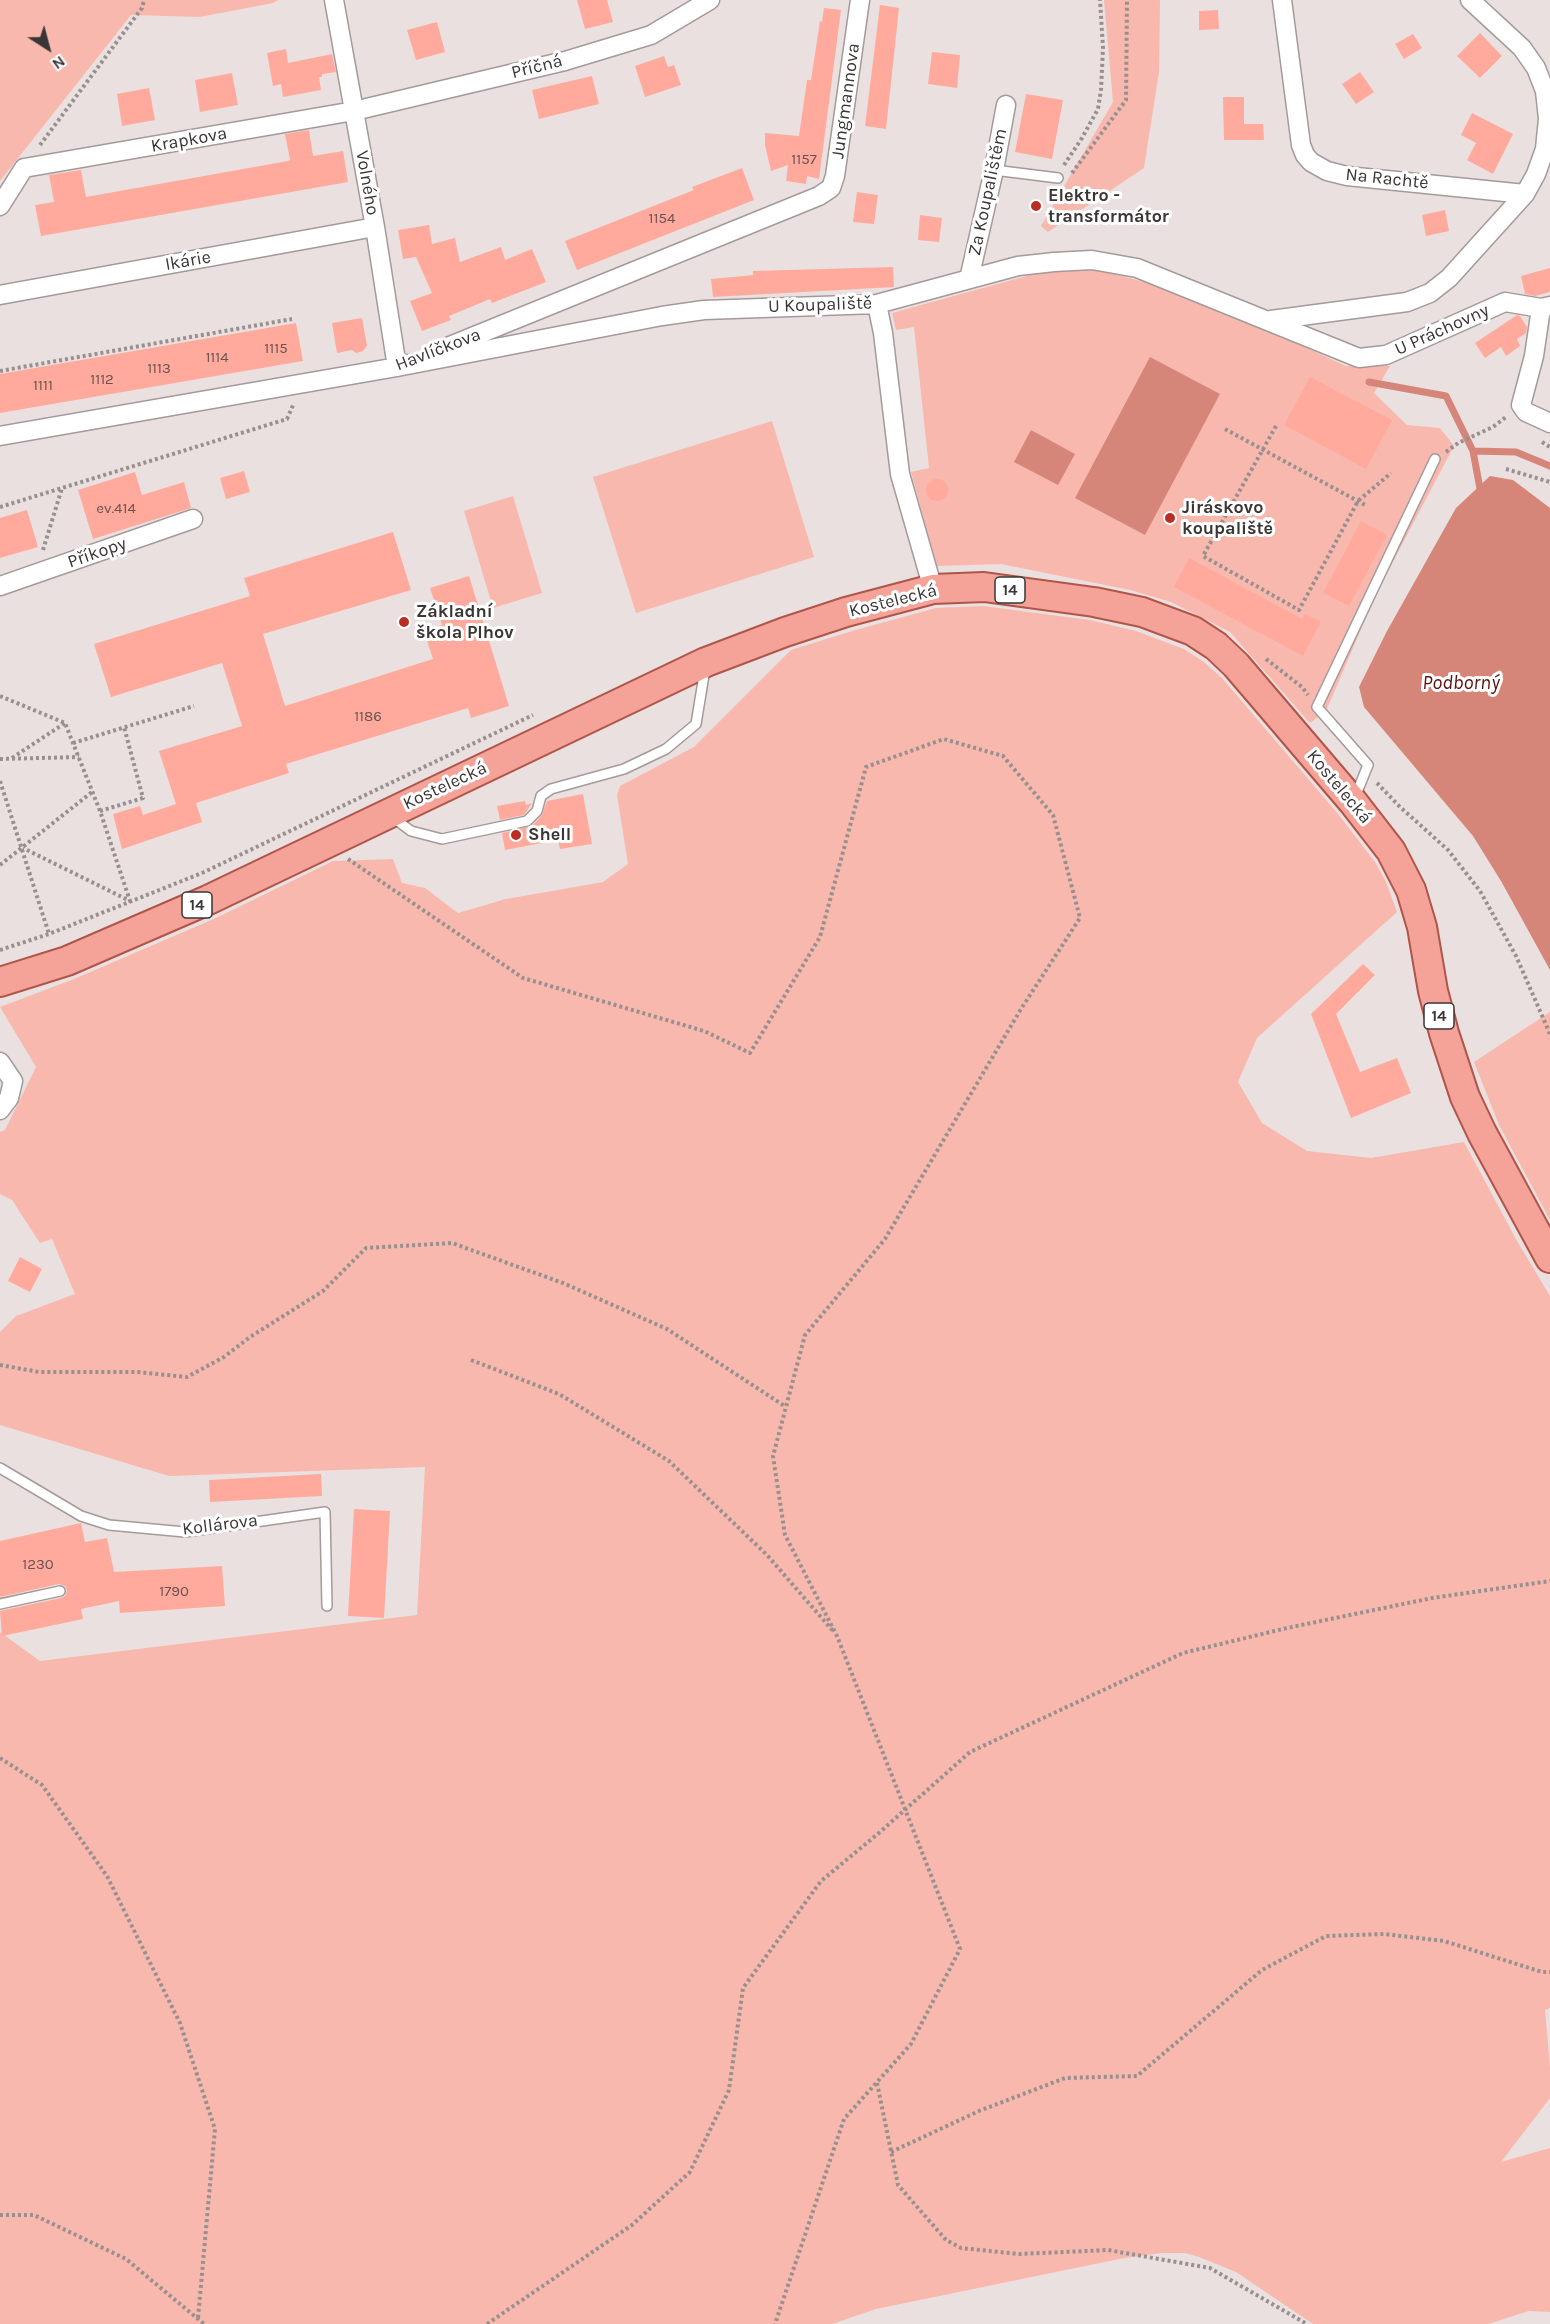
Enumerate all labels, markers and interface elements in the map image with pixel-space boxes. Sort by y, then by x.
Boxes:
north arrow [18,18,78,78]
street label: Jungmannova [827,42,865,160]
street label: Příčná [509,50,565,84]
text: N [49,52,69,74]
street label: Krapkova [149,123,229,157]
street label: Za Koupalištěm [964,126,1012,258]
street label: Volného [351,149,383,217]
house number: 1157 [791,151,817,169]
street label: Na Rachtě [1344,164,1430,194]
place label: Elektro - transformátor [1048,185,1169,228]
marker: Elektro - transformátor [1029,199,1043,213]
house number: 1154 [649,210,675,228]
street label: Ikárie [163,246,213,276]
street label: U Koupaliště [768,292,872,318]
street label: U Práchovny [1392,300,1492,360]
street label: Havlíčkova [392,324,484,376]
house number: 1115 [264,340,288,358]
house number: 1114 [205,349,229,367]
house number: 1113 [147,360,171,378]
house number: 1112 [90,371,114,389]
house number: 1111 [33,377,53,395]
place label: Jiráskovo koupaliště [1182,497,1273,540]
house number: ev.414 [96,500,136,518]
marker: Jiráskovo koupaliště [1163,511,1177,525]
street label: Příkopy [65,533,129,573]
road number: 14 [995,577,1025,603]
street label: Kostelecká [847,580,939,622]
place label: Základní škola Plhov [416,601,514,644]
marker: Základní škola Plhov [397,615,411,629]
water label: Podborný [1422,671,1500,695]
house number: 1186 [354,708,382,726]
street label: Kostelecká [1302,746,1376,828]
street label: Kostelecká [400,757,490,815]
place label: Shell [528,824,571,846]
marker: Shell [509,828,523,842]
road number: 14 [182,892,212,918]
road number: 14 [1424,1003,1454,1029]
street label: Kollárova [181,1510,259,1540]
house number: 1230 [22,1556,54,1574]
house number: 1790 [159,1583,189,1601]

